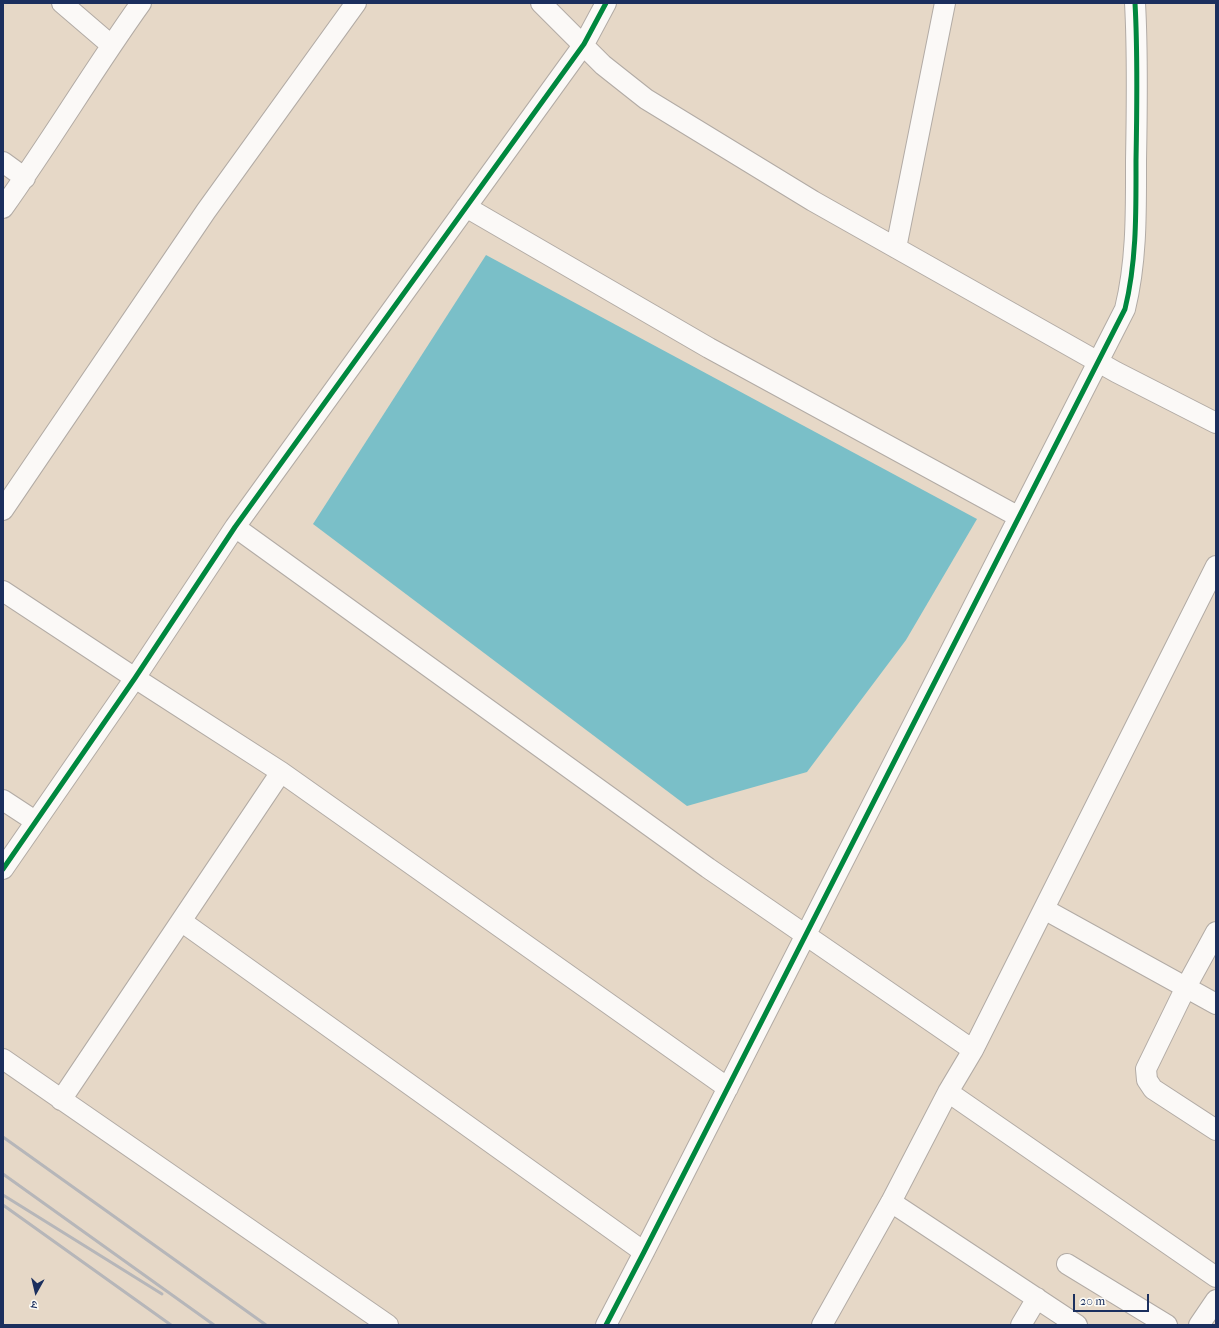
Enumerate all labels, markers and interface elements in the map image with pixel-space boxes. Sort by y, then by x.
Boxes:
north arrow [16,1272,56,1312]
scale bar [1075,1286,1151,1312]
text: 20 m [1080,1294,1105,1308]
text: उ [31,1298,38,1311]

